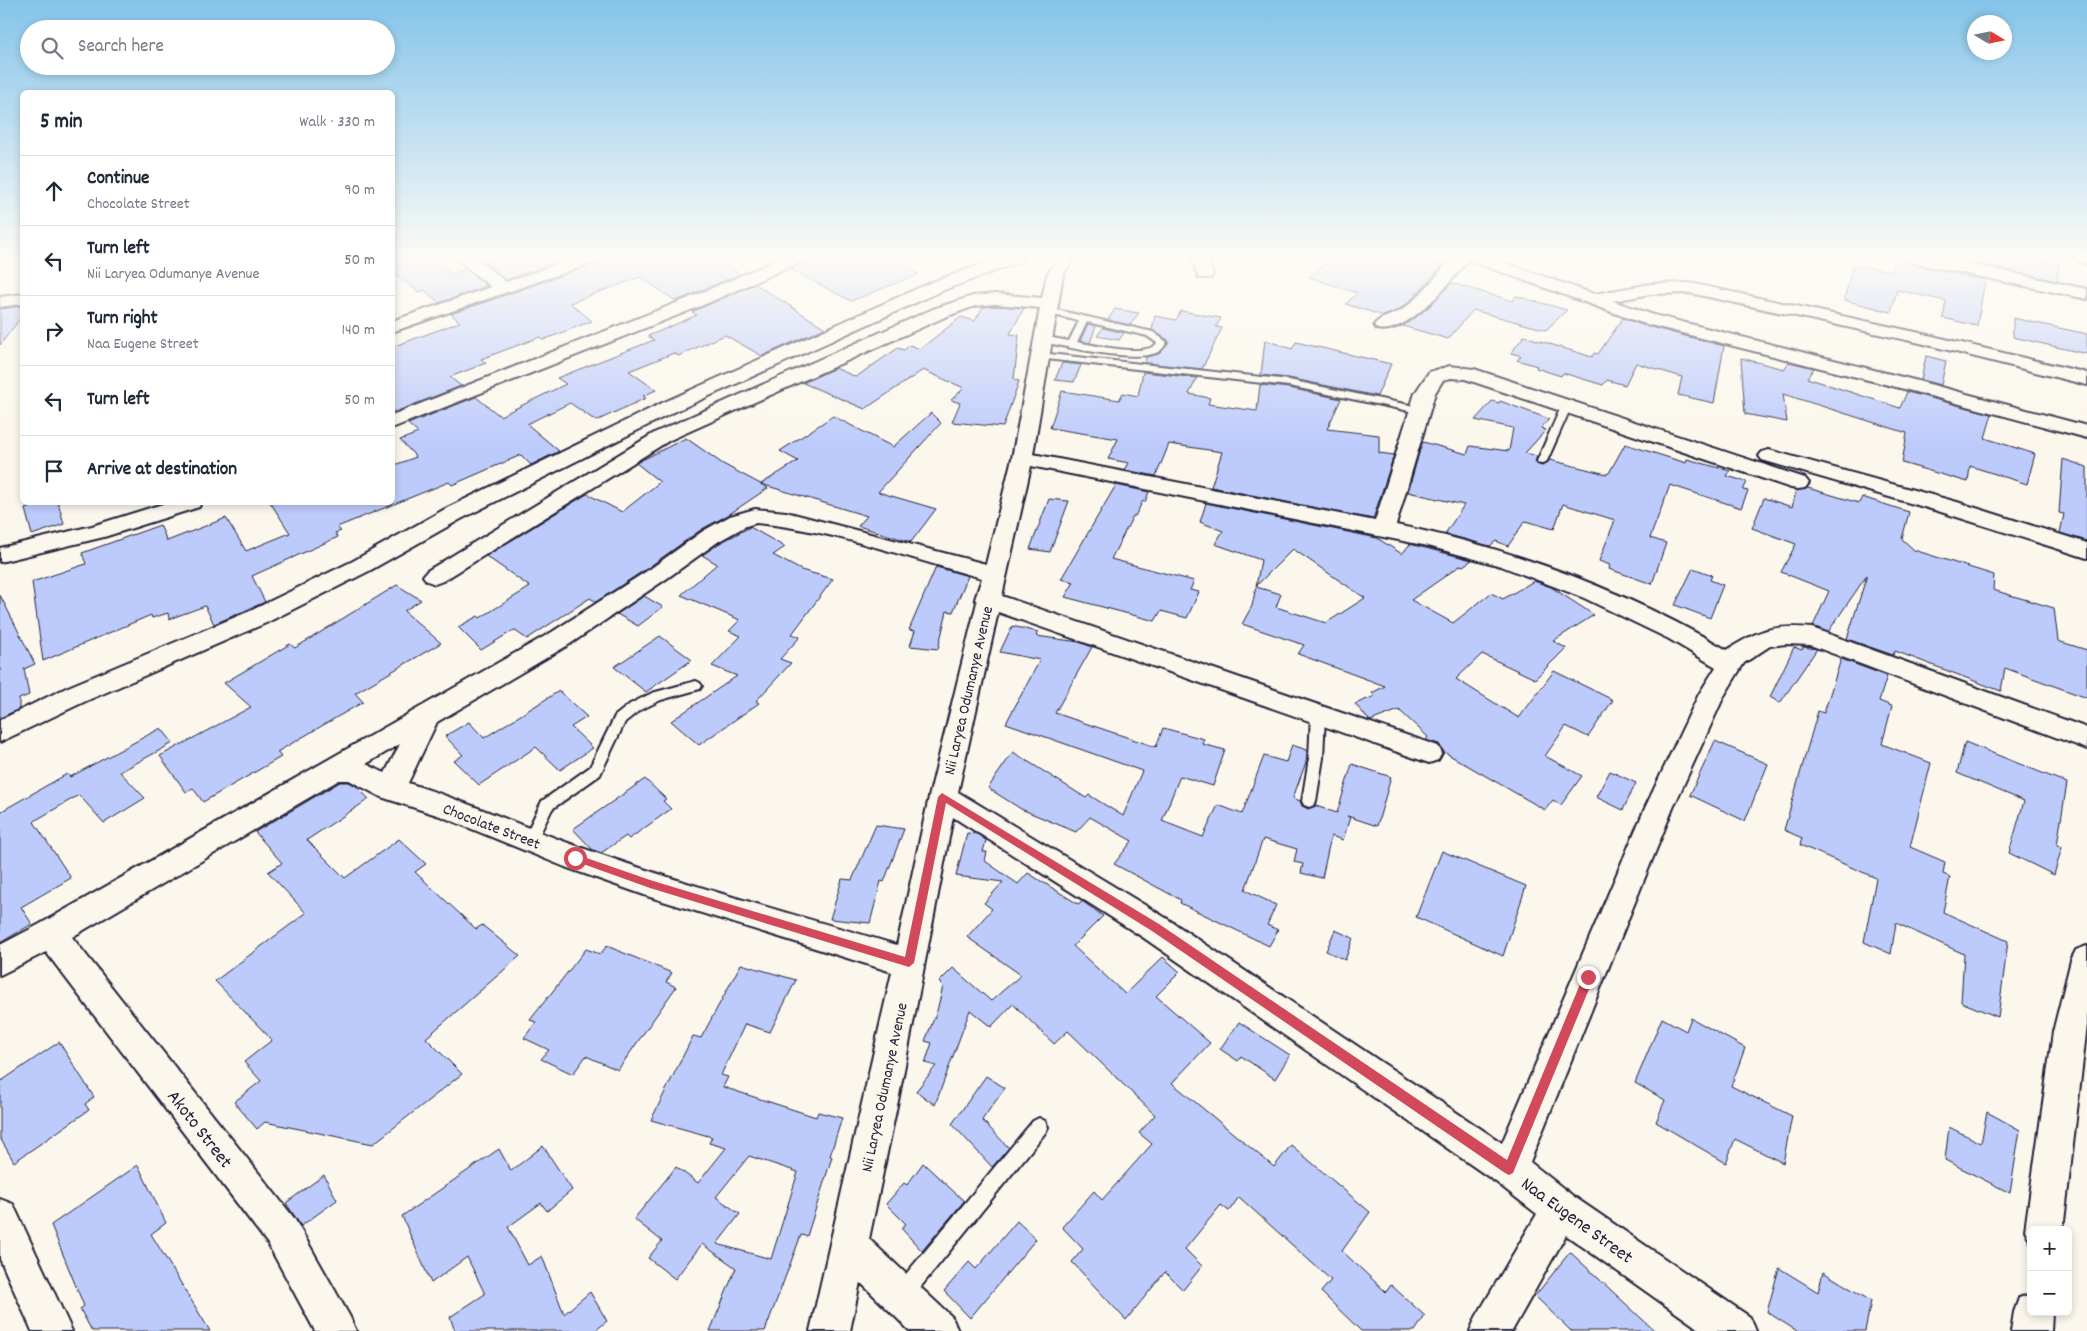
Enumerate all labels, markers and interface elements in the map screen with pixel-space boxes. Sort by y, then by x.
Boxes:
north arrow [1967,15,2012,60]
search box [20,20,395,75]
icon: search [38,34,66,62]
text: Search here [78,34,164,61]
text: 5 min [40,108,83,138]
text: Walk · 330 m [299,111,375,134]
text: Continue [87,166,149,193]
icon: ahead [40,177,68,205]
text: 90 m [344,179,375,202]
text: Chocolate Street [87,193,190,216]
text: Turn left [87,236,150,263]
icon: left [40,247,68,275]
text: 50 m [344,249,375,272]
text: Nii Laryea Odumanye Avenue [87,263,260,286]
text: Turn right [87,306,158,333]
icon: right [40,317,68,345]
text: 140 m [341,319,375,342]
text: Naa Eugene Street [87,333,199,356]
icon: left [40,387,68,415]
text: Turn left [87,387,150,414]
text: 50 m [344,389,375,412]
icon: arrive [40,457,68,485]
text: Arrive at destination [87,457,237,484]
street label: Nii Laryea Odumanye Avenue [939,604,1000,777]
street label: Chocolate Street [439,798,543,857]
route start [564,847,587,870]
route end [1577,966,1600,989]
street label: Nii Laryea Odumanye Avenue [856,1001,915,1174]
street label: Akoto Street [159,1085,237,1175]
street label: Naa Eugene Street [1514,1172,1638,1272]
map controls [2027,1226,2072,1316]
button: + [2027,1226,2072,1271]
button: − [2027,1271,2072,1316]

